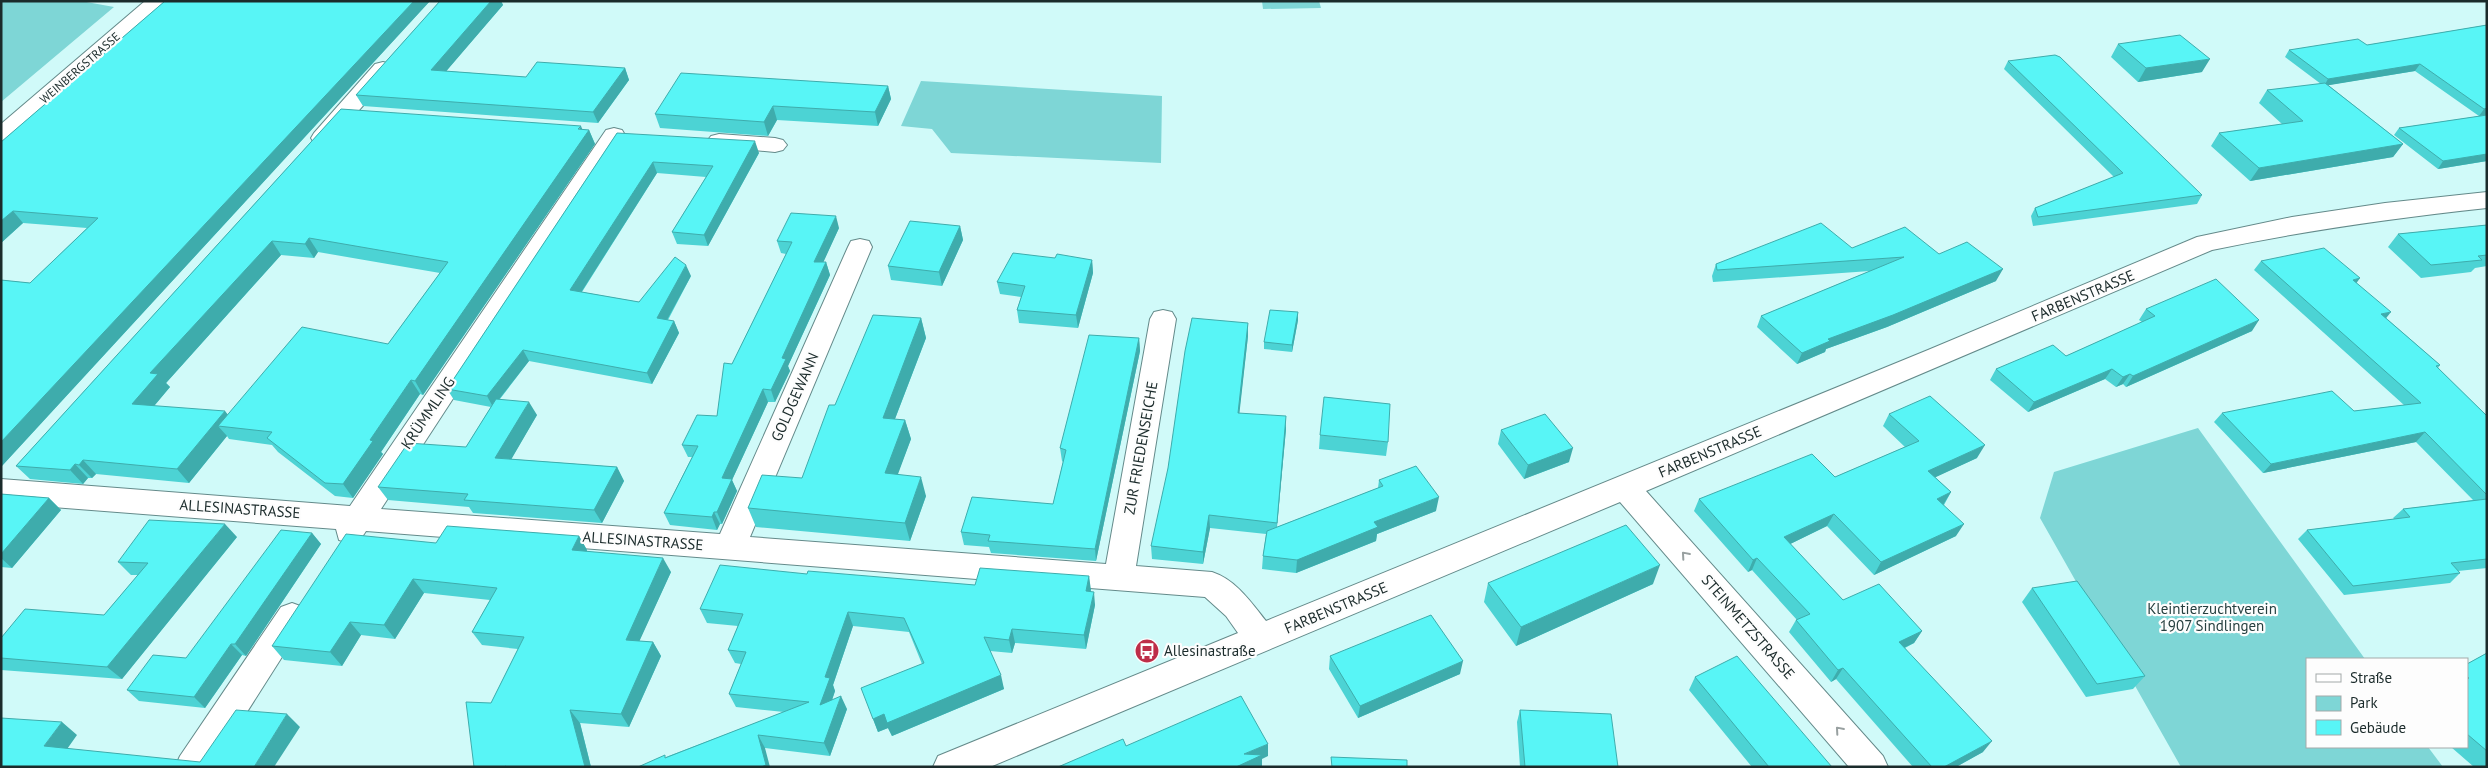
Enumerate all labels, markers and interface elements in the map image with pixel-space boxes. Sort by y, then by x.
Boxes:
street label: WEINBERGSTRASSE [36,29,123,107]
street label: FARBENSTRASSE [2029,265,2137,326]
street label: GOLDGEWANN [767,349,823,444]
street label: KRÜMMLING [397,373,459,452]
street label: ZUR FRIEDENSEICHE [1119,380,1162,516]
street label: FARBENSTRASSE [1656,421,1764,482]
street label: ALLESINASTRASSE [179,495,301,522]
street label: ALLESINASTRASSE [582,527,704,554]
one-way arrow [1682,552,1691,561]
street label: STEINMETZSTRASSE [1698,570,1799,683]
street label: FARBENSTRASSE [1282,577,1390,638]
park label: Kleintierzuchtverein 1907 Sindlingen [2147,599,2277,635]
bus stop icon: Allesinastraße [1134,638,1160,664]
place label: Allesinastraße [1164,641,1256,660]
legend [2306,658,2468,748]
text: Straße [2350,668,2392,687]
text: Park [2350,693,2378,712]
text: Gebäude [2350,718,2406,737]
one-way arrow [1836,727,1845,736]

